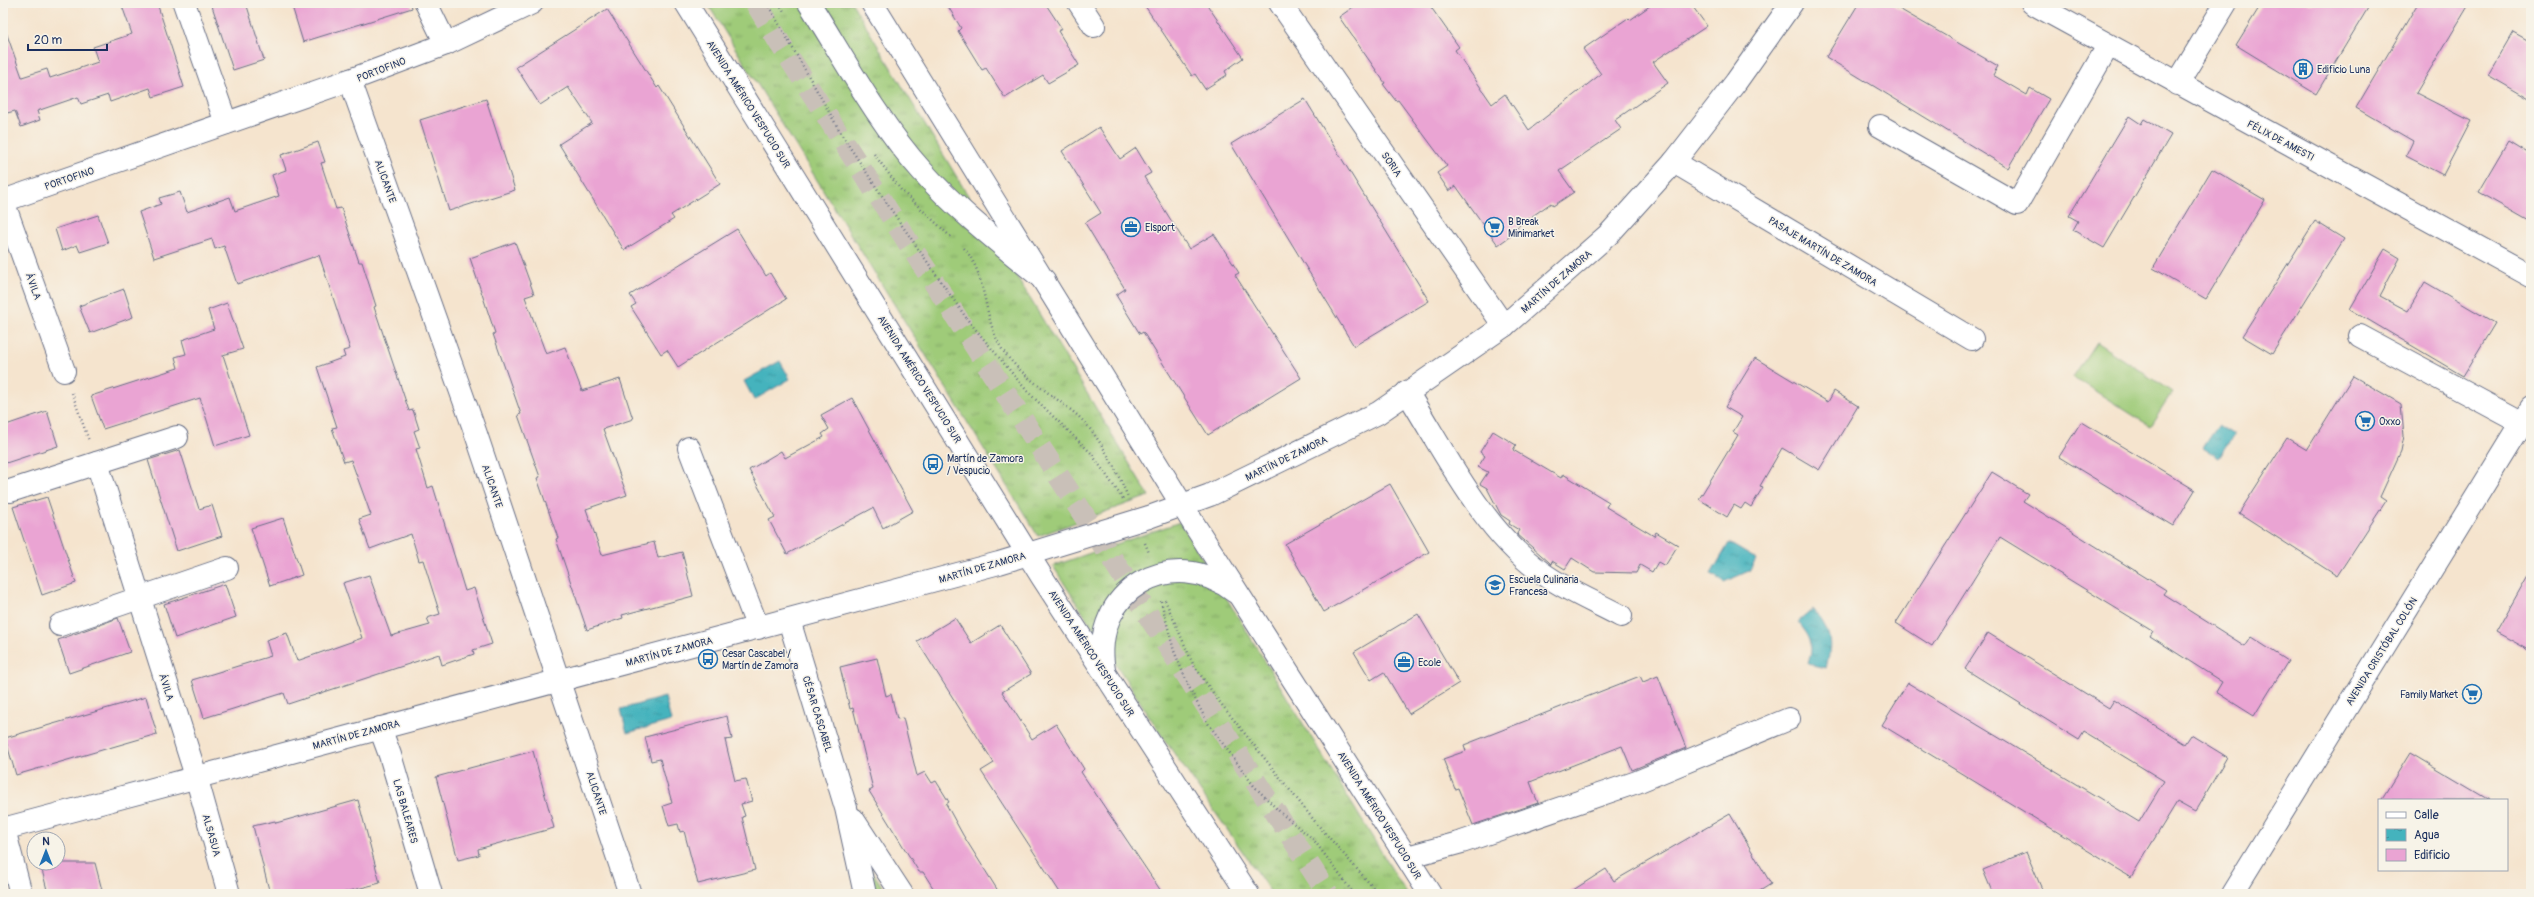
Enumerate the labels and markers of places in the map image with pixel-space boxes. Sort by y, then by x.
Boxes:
building icon: Edificio Luna [2292,58,2314,80]
place label: Edificio Luna [2317,64,2370,76]
office icon: Elsport [1120,216,1142,238]
supermarket icon: B Break Minimarket [1483,216,1505,238]
place label: B Break Minimarket [1508,216,1555,240]
place label: Elsport [1145,222,1176,234]
supermarket icon: Oxxo [2354,410,2376,432]
place label: Oxxo [2379,416,2401,428]
bus stop icon: Martín de Zamora / Vespucio [922,453,944,475]
place label: Martín de Zamora / Vespucio [947,453,1023,477]
school or university icon: Escuela Culinaria Francesa [1484,574,1506,596]
place label: Escuela Culinaria Francesa [1509,574,1579,598]
bus stop icon: Cesar Cascabel / Martín de Zamora [697,648,719,670]
place label: Cesar Cascabel / Martín de Zamora [722,648,798,672]
office icon: Ecole [1393,651,1415,673]
place label: Ecole [1418,657,1441,669]
supermarket icon: Family Market [2461,683,2483,705]
place label: Family Market [2400,689,2459,701]

